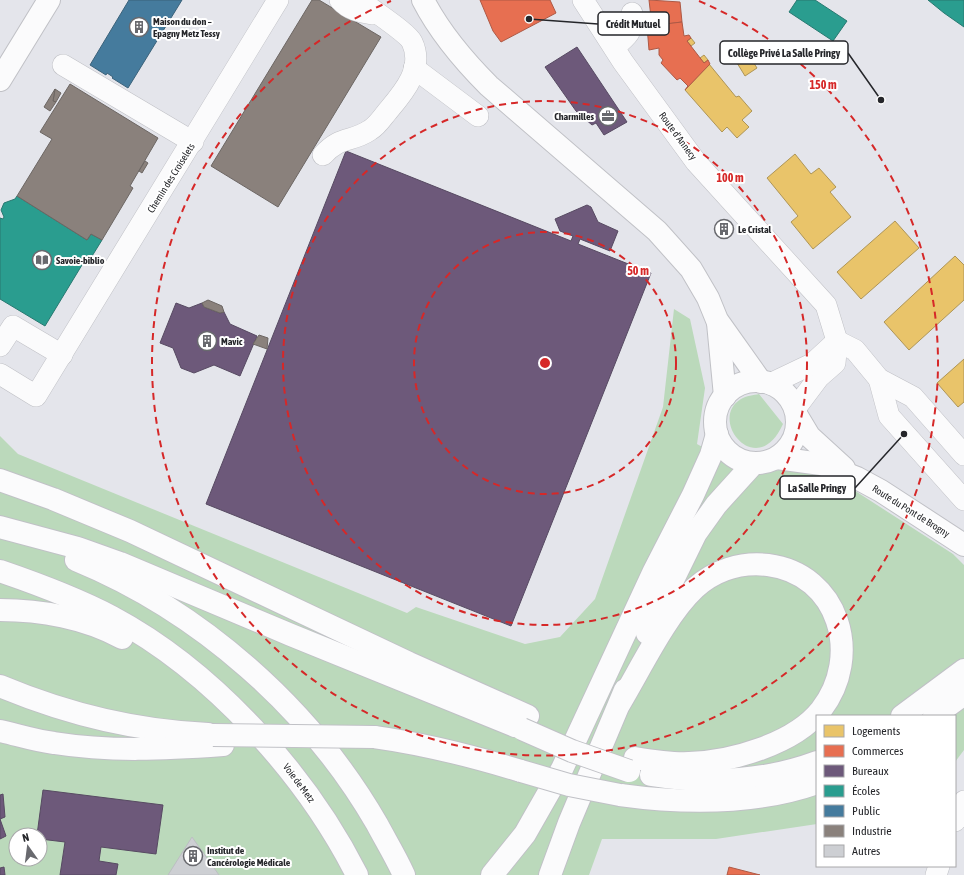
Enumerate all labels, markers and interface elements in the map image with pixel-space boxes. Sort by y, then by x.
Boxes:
callout: Crédit Mutuel [598,12,669,35]
building icon: Maison du don – Epagny Metz Tessy [128,16,150,38]
place label: Maison du don – Epagny Metz Tessy [153,16,221,39]
text: Crédit Mutuel [606,18,661,30]
callout: Collège Privé La Salle Pringy [720,41,848,64]
text: Collège Privé La Salle Pringy [728,47,841,59]
text: 150 m [809,78,837,92]
office icon: Charmilles [597,105,619,127]
street label: Route d'Annecy [657,110,699,162]
place label: Charmilles [554,111,594,122]
street label: Chemin des Croiselets [145,141,197,215]
text: 100 m [716,171,744,185]
building icon: Le Cristal [713,218,735,240]
place label: Le Cristal [738,224,772,235]
library icon: Savoie-biblio [31,249,53,271]
place label: Savoie-biblio [56,255,105,266]
text: 50 m [627,264,649,278]
building icon: Mavic [196,330,218,352]
place label: Mavic [221,336,243,347]
centre of rings [538,356,552,370]
callout: La Salle Pringy [780,476,855,499]
text: La Salle Pringy [788,482,847,494]
street label: Route du Pont de Brogny [870,483,952,539]
legend [816,715,956,867]
text: Logements [852,724,900,738]
text: Commerces [852,744,903,758]
street label: Voie de Metz [281,761,317,805]
text: Bureaux [852,764,889,778]
text: Écoles [852,784,880,798]
text: Public [852,804,880,818]
text: Industrie [852,824,892,838]
north arrow [8,827,48,867]
text: N [21,831,30,844]
text: Autres [852,844,880,858]
building icon: Institut de Cancérologie Médicale [182,845,204,867]
place label: Institut de Cancérologie Médicale [207,845,291,868]

